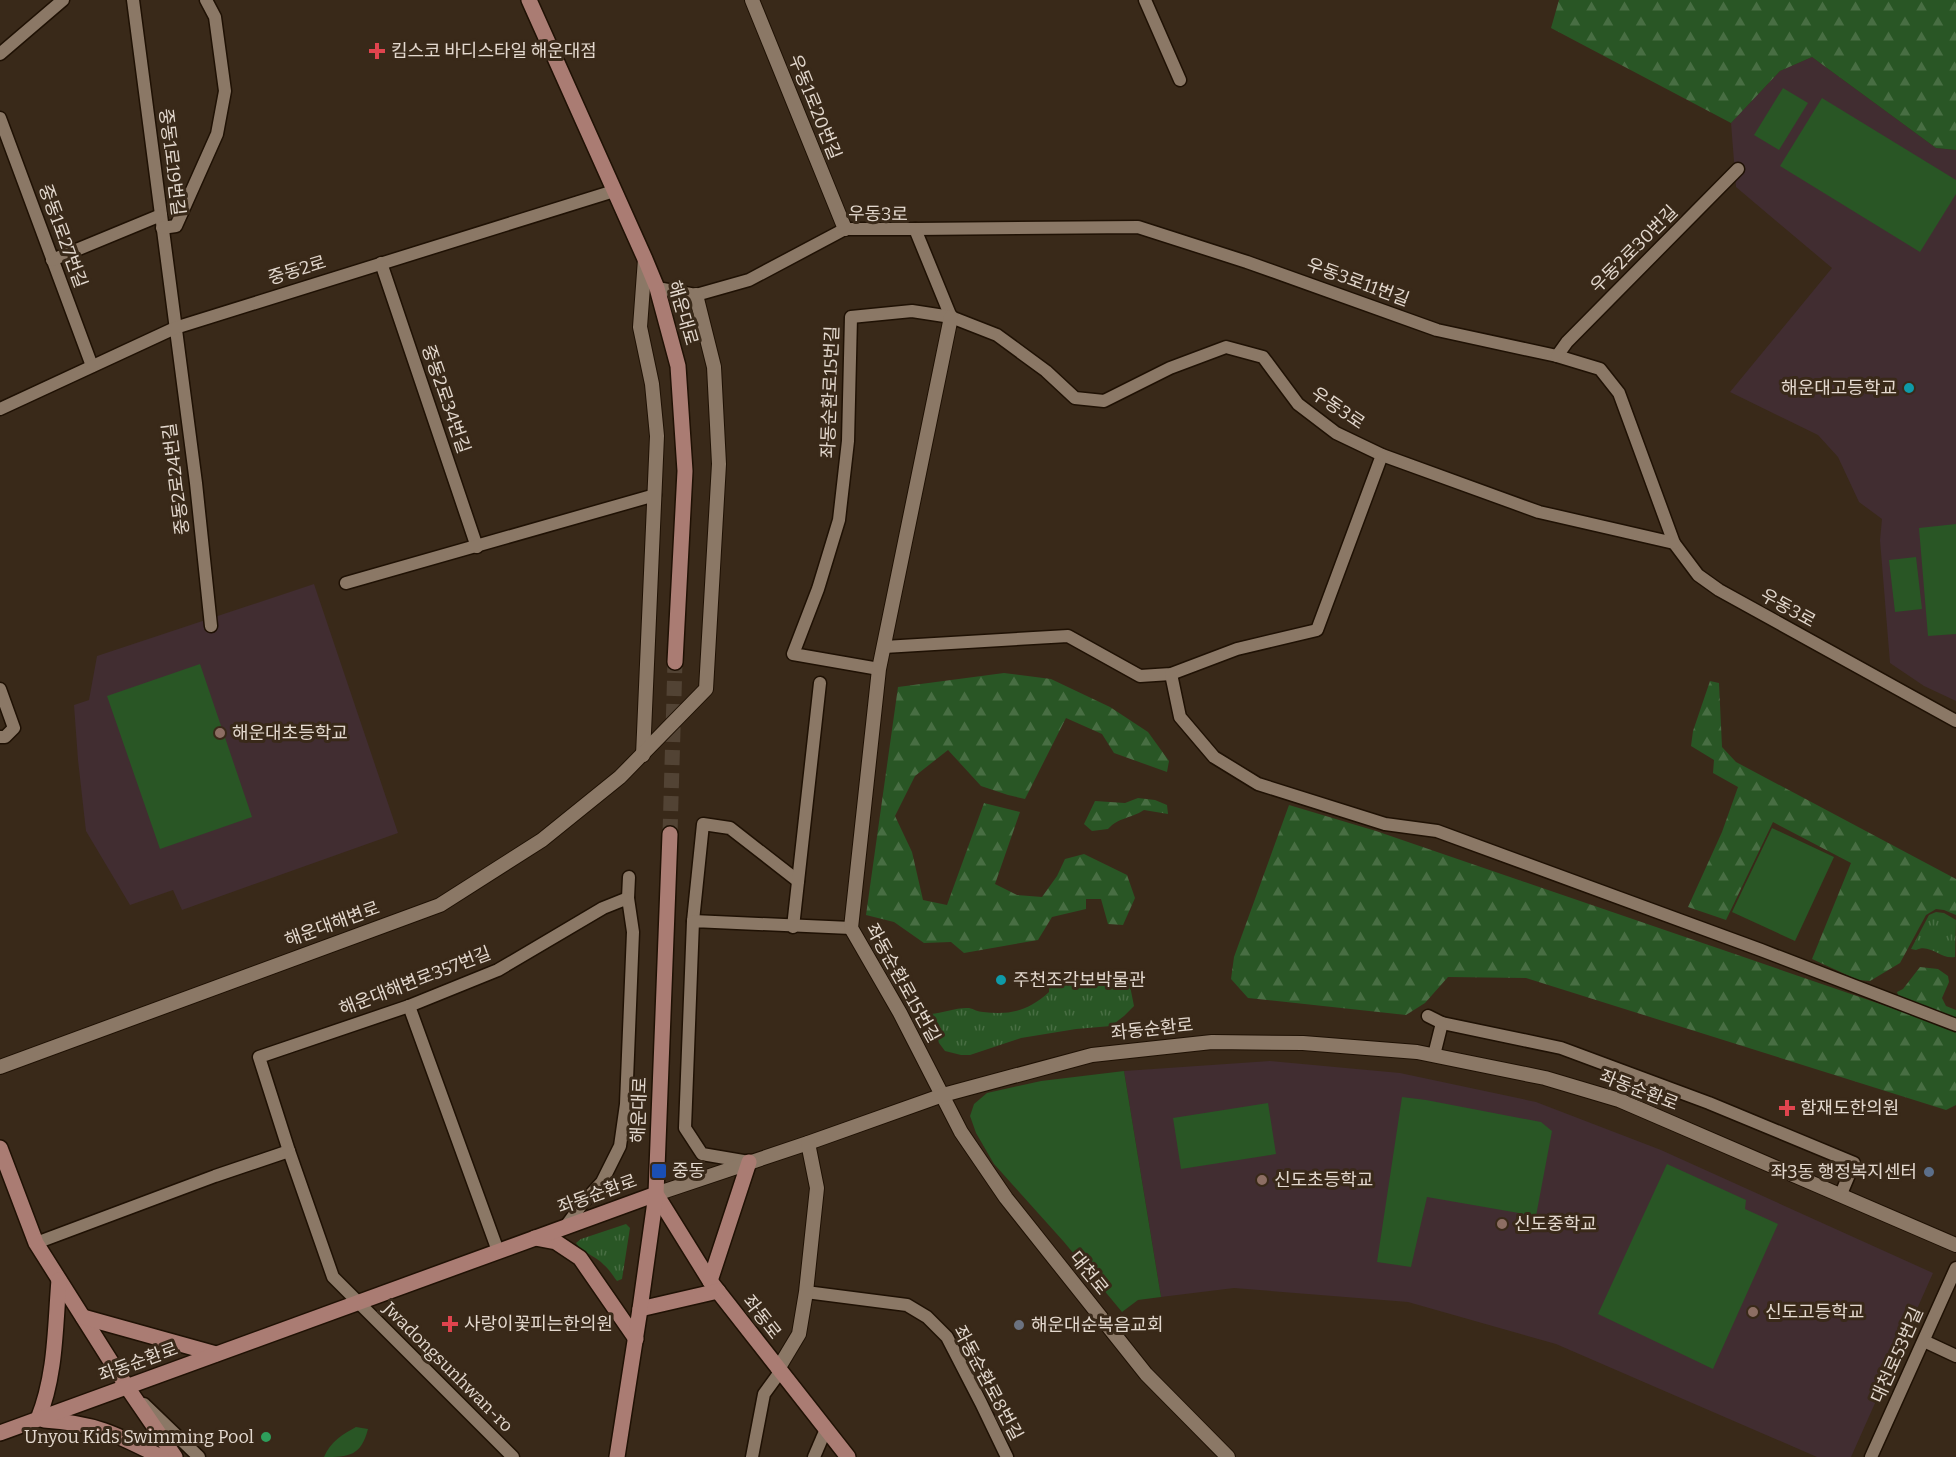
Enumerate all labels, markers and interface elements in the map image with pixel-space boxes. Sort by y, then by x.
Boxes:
place label: 킴스코 바디스타일 해운대점 [391,40,597,62]
marker: 킴스코 바디스타일 해운대점 [368,42,386,60]
street label: 우동1로20번길 [784,51,846,163]
street label: 중동1로19번길 [155,107,189,217]
street label: 중동1로27번길 [34,181,92,291]
street label: 우동2로30번길 [1586,201,1682,297]
street label: 우동3로 [848,202,908,226]
street label: 중동2로 [265,251,329,289]
street label: 우동3로11번길 [1304,253,1412,311]
street label: 해운대로 [663,278,703,348]
street label: 좌동순환로15번길 [817,325,843,459]
street label: 중동2로34번길 [417,342,475,456]
place label: 해운대고등학교 [1781,377,1897,399]
marker: 해운대고등학교 [1902,381,1916,395]
street label: 우동3로 [1307,382,1369,434]
street label: 중동2로24번길 [158,422,194,536]
street label: 우동3로 [1756,584,1820,632]
place label: 해운대초등학교 [232,722,348,744]
marker: 해운대초등학교 [213,726,227,740]
street label: 해운대해변로 [282,897,382,951]
street label: 좌동순환로15번길 [861,920,945,1046]
street label: 해운대해변로357번길 [336,942,494,1020]
place label: 주천조각보박물관 [1013,969,1146,991]
marker: 주천조각보박물관 [994,973,1008,987]
street label: 좌동순환로 [1110,1014,1194,1044]
street label: 좌동순환로 [1596,1065,1682,1115]
street label: 해운대로 [627,1077,651,1143]
place label: 함재도한의원 [1800,1097,1899,1119]
marker: 함재도한의원 [1778,1099,1796,1117]
place label: 중동 [672,1160,705,1182]
place label: 좌3동 행정복지센터 [1771,1161,1917,1183]
marker: 중동 [650,1162,668,1180]
marker: 좌3동 행정복지센터 [1922,1165,1936,1179]
place label: 신도초등학교 [1274,1169,1373,1191]
street label: 좌동순환로 [554,1170,640,1218]
marker: 신도초등학교 [1255,1173,1269,1187]
place label: 신도중학교 [1514,1213,1597,1235]
marker: 신도중학교 [1495,1217,1509,1231]
street label: 대천로 [1065,1247,1113,1299]
street label: 좌동로 [738,1291,786,1343]
street label: Jwadongsunhwan-ro [378,1297,518,1437]
place label: 신도고등학교 [1765,1301,1864,1323]
street label: 대천로53번길 [1866,1304,1928,1406]
marker: 신도고등학교 [1746,1305,1760,1319]
place label: 사랑이꽃피는한의원 [464,1313,613,1335]
place label: 해운대순복음교회 [1031,1314,1163,1336]
marker: 사랑이꽃피는한의원 [441,1315,459,1333]
marker: 해운대순복음교회 [1012,1318,1026,1332]
street label: 좌동순환로8번길 [949,1322,1027,1444]
street label: 좌동순환로 [95,1338,181,1386]
place label: Unyou Kids Swimming Pool [24,1426,254,1448]
marker: Unyou Kids Swimming Pool [259,1430,273,1444]

